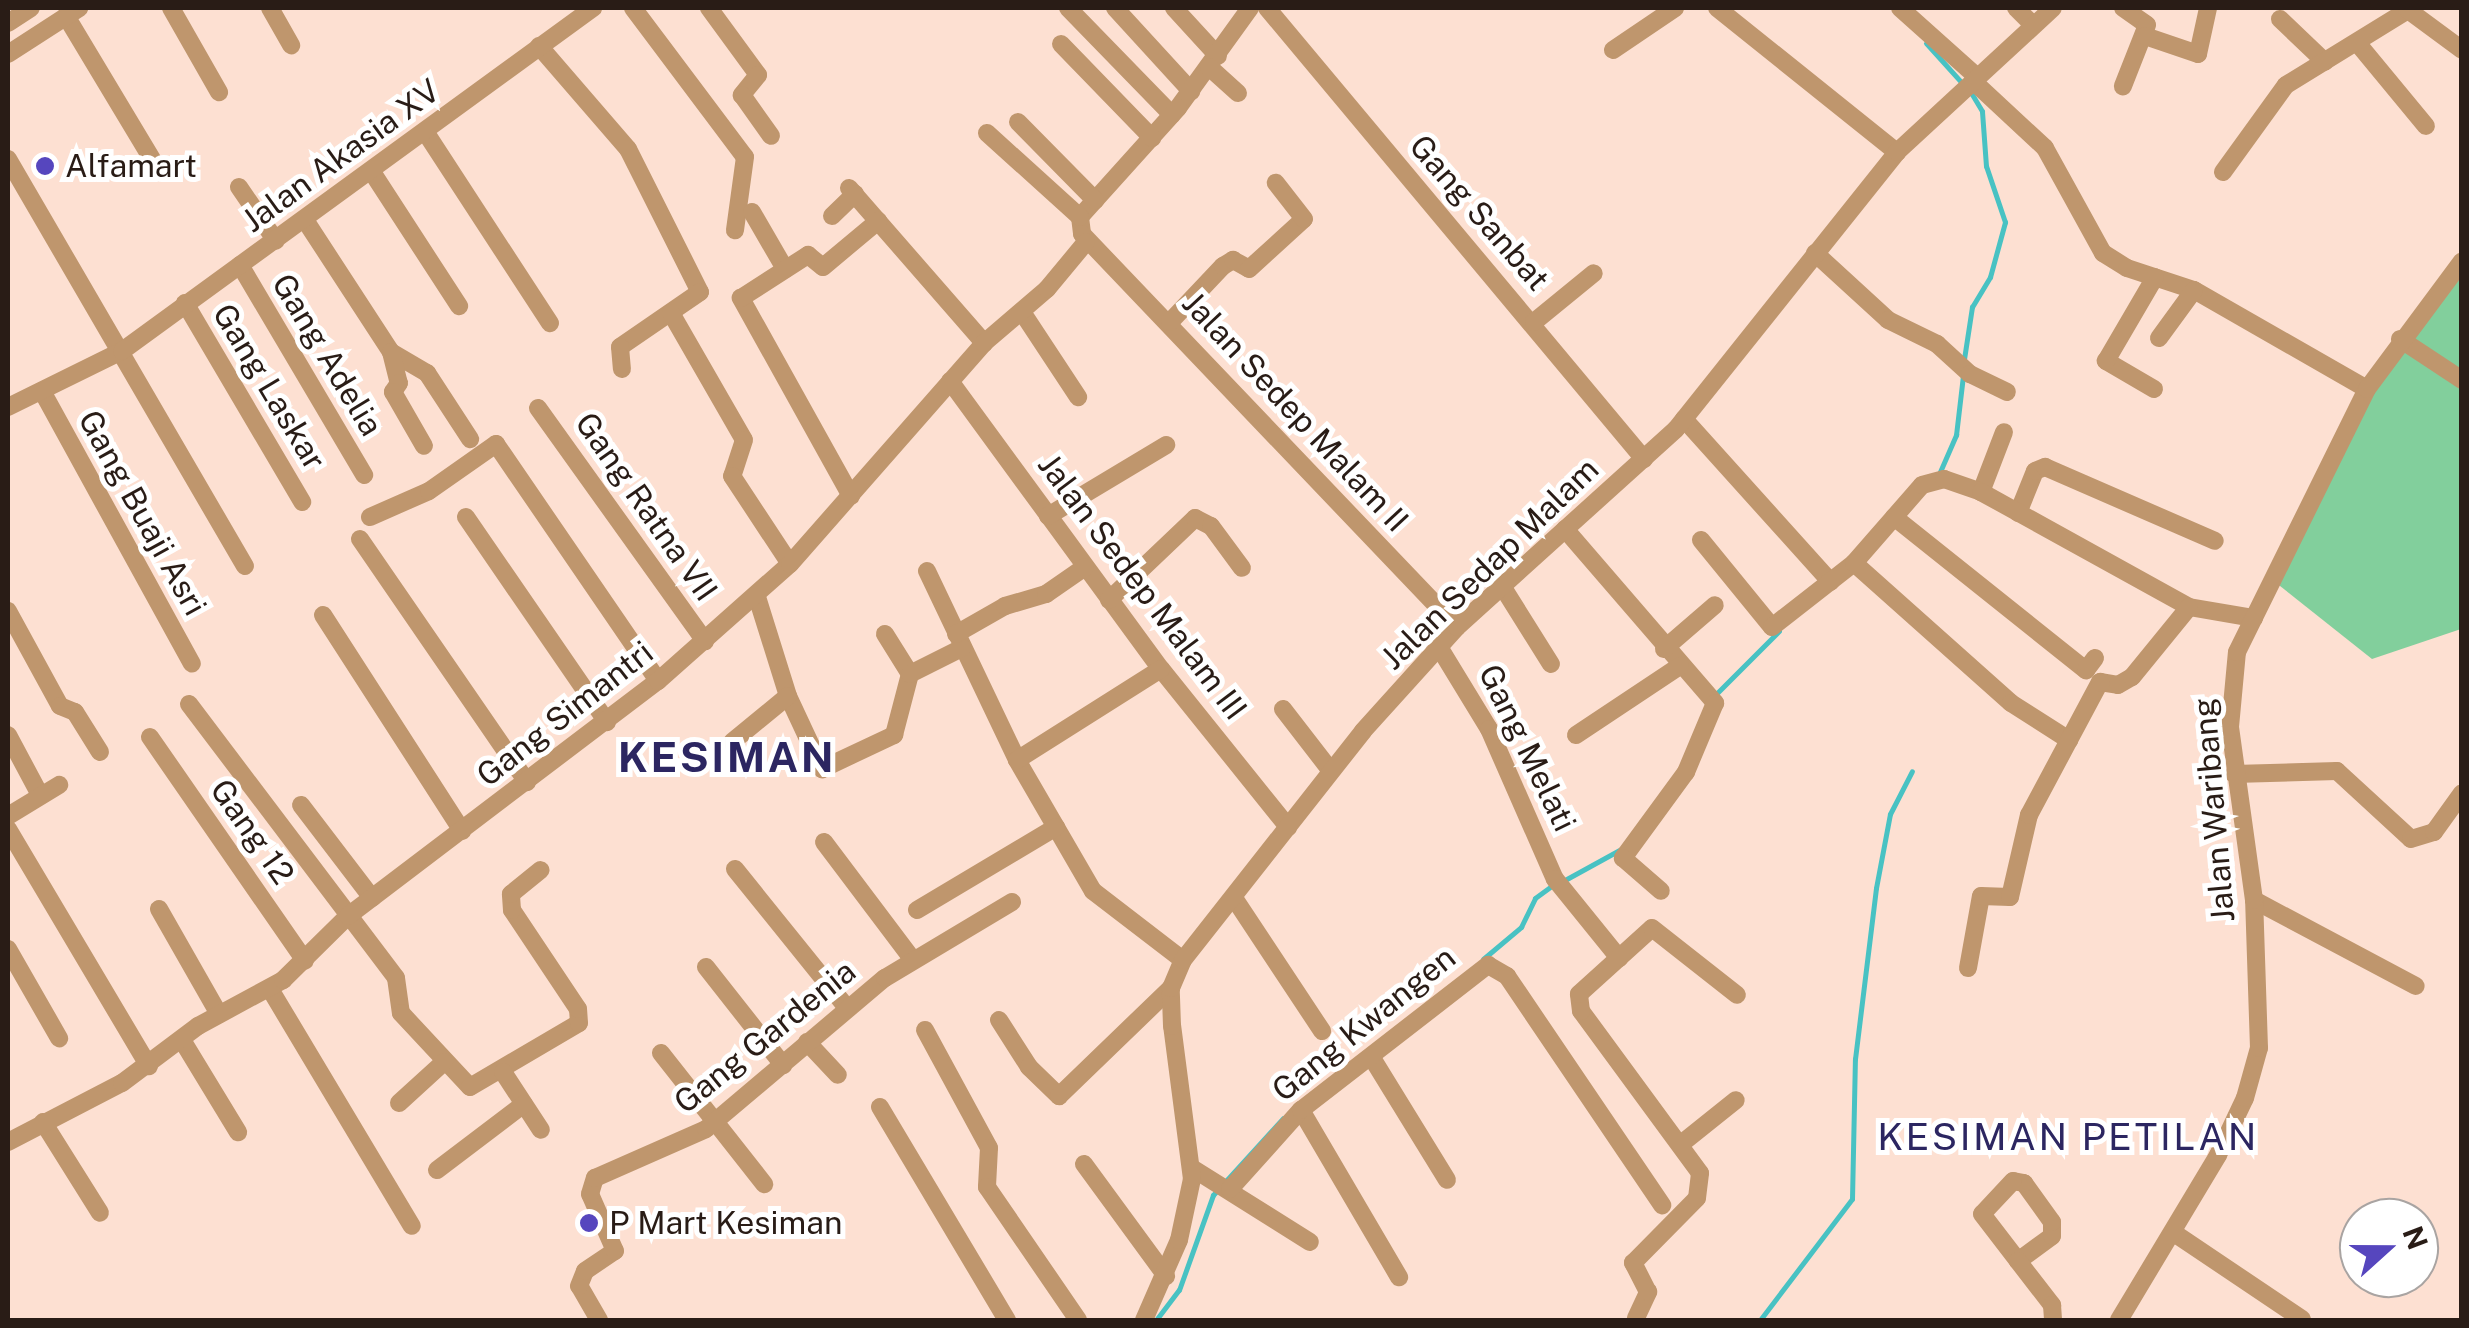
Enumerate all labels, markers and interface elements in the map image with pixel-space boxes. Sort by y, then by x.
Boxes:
street label: Jalan Akasia XV [235,72,447,240]
street label: Gang Sanbat [1401,128,1557,298]
place label: Alfamart [65,147,197,185]
marker: Alfamart [34,155,56,177]
street label: Gang Adelia [264,267,390,443]
street label: Jalan Sedep Malam II [1174,284,1416,540]
street label: Gang Laskar [204,297,334,477]
street label: Gang Buaji Asri [70,404,214,622]
street label: Gang Ratna VII [567,405,725,609]
street label: Jalan Sedep Malam III [1029,446,1255,728]
street label: Jalan Sedap Malam [1373,450,1607,678]
street label: Gang Simantri [469,633,661,795]
street label: Gang Melati [1470,658,1584,838]
street label: Jalan Waribang [2185,696,2243,924]
district label: KESIMAN [618,732,836,782]
street label: Gang 12 [202,772,302,892]
street label: Gang Kwangen [1265,938,1463,1110]
street label: Gang Gardenia [667,952,863,1122]
district label: KESIMAN PETILAN [1877,1114,2259,1160]
north arrow [2339,1198,2439,1298]
place label: P Mart Kesiman [609,1204,842,1242]
marker: P Mart Kesiman [578,1212,600,1234]
text: N [2396,1222,2435,1254]

